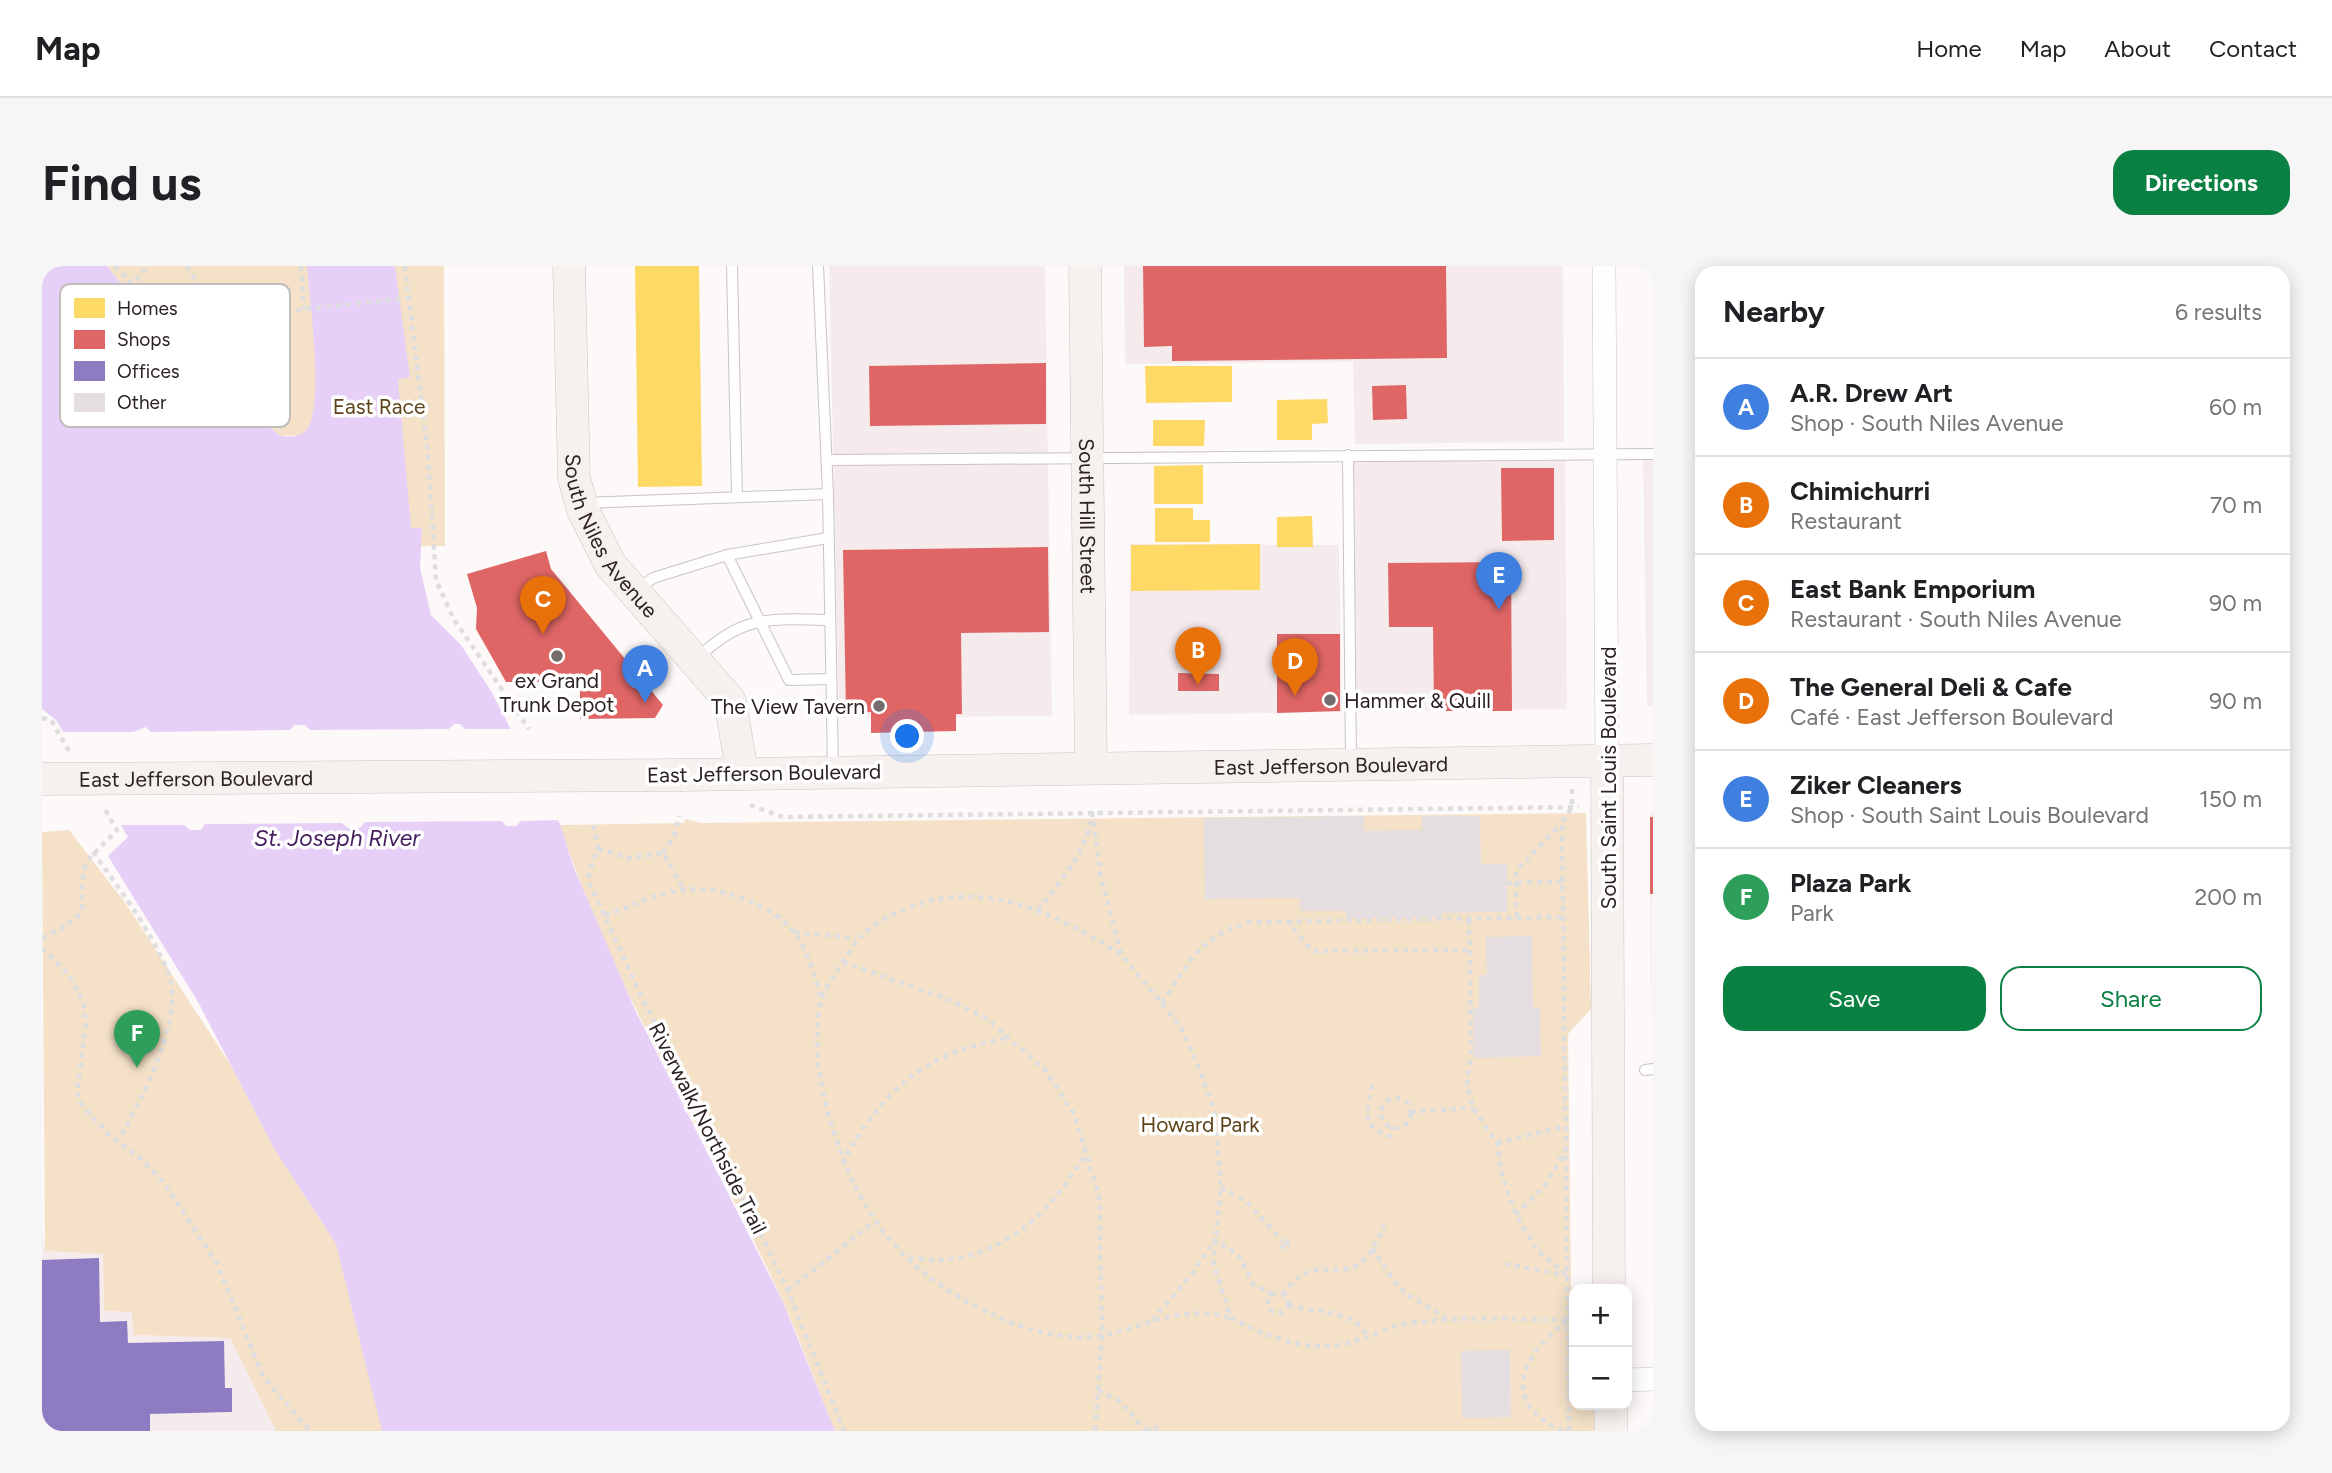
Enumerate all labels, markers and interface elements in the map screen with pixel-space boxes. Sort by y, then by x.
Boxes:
text: Map [35,29,101,68]
text: Home [1916,34,1982,63]
text: Map [2020,34,2066,63]
text: About [2104,34,2171,63]
text: Contact [2209,34,2297,63]
button: Directions [2113,150,2290,215]
text: Find us [42,153,201,212]
legend [60,284,290,427]
text: Nearby [1723,293,1825,330]
text: Homes [117,297,178,320]
text: 6 results [2175,298,2262,326]
text: Shops [117,328,171,351]
text: Offices [117,360,180,383]
text: A.R. Drew Art [1790,377,1953,409]
text: Other [117,391,167,414]
text: A [1738,393,1754,421]
text: 60 m [2209,393,2262,421]
park label: East Race [333,394,425,419]
text: Shop · South Niles Avenue [1790,409,2064,437]
street label: South Hill Street [1075,438,1101,594]
street label: South Niles Avenue [561,453,663,622]
text: Chimichurri [1790,475,1930,507]
text: B [1739,491,1753,519]
text: 70 m [2210,491,2262,519]
text: Restaurant [1790,507,1902,535]
pin: E [1476,552,1522,610]
text: East Bank Emporium [1790,573,2035,605]
pin: C [520,576,566,634]
text: C [1738,589,1754,617]
text: 90 m [2209,589,2262,617]
text: Restaurant · South Niles Avenue [1790,605,2122,633]
pin: B [1175,627,1221,685]
pin: D [1272,638,1318,696]
pin: A [622,645,668,703]
street label: South Saint Louis Boulevard [1596,647,1621,909]
marker: ex Grand Trunk Depot [549,648,565,664]
place label: ex Grand Trunk Depot [500,668,615,717]
text: The General Deli & Cafe [1790,671,2072,703]
text: D [1738,687,1754,715]
text: 90 m [2209,687,2262,715]
place label: Hammer & Quill [1344,688,1491,713]
marker: Hammer & Quill [1322,692,1338,708]
place label: The View Tavern [711,694,865,719]
marker: The View Tavern [871,698,887,714]
text: Café · East Jefferson Boulevard [1790,703,2113,731]
your location [890,719,924,753]
street label: East Jefferson Boulevard [1213,751,1448,779]
street label: East Jefferson Boulevard [647,758,881,788]
street label: East Jefferson Boulevard [79,765,313,791]
text: Ziker Cleaners [1790,769,1962,801]
text: E [1739,785,1753,813]
text: 150 m [2199,785,2262,813]
text: Shop · South Saint Louis Boulevard [1790,801,2149,829]
water label: St. Joseph River [254,824,421,852]
text: Plaza Park [1790,867,1912,899]
text: F [1740,883,1752,911]
text: 200 m [2194,883,2262,911]
text: Park [1790,899,1834,927]
button: Save [1723,966,1986,1031]
button: Share [2000,966,2262,1031]
pin: F [114,1010,160,1068]
street label: Riverwalk/Northside Trail [644,1018,772,1238]
park label: Howard Park [1140,1112,1260,1137]
map controls [1569,1284,1632,1410]
button: + [1569,1284,1632,1347]
button: − [1569,1347,1632,1410]

